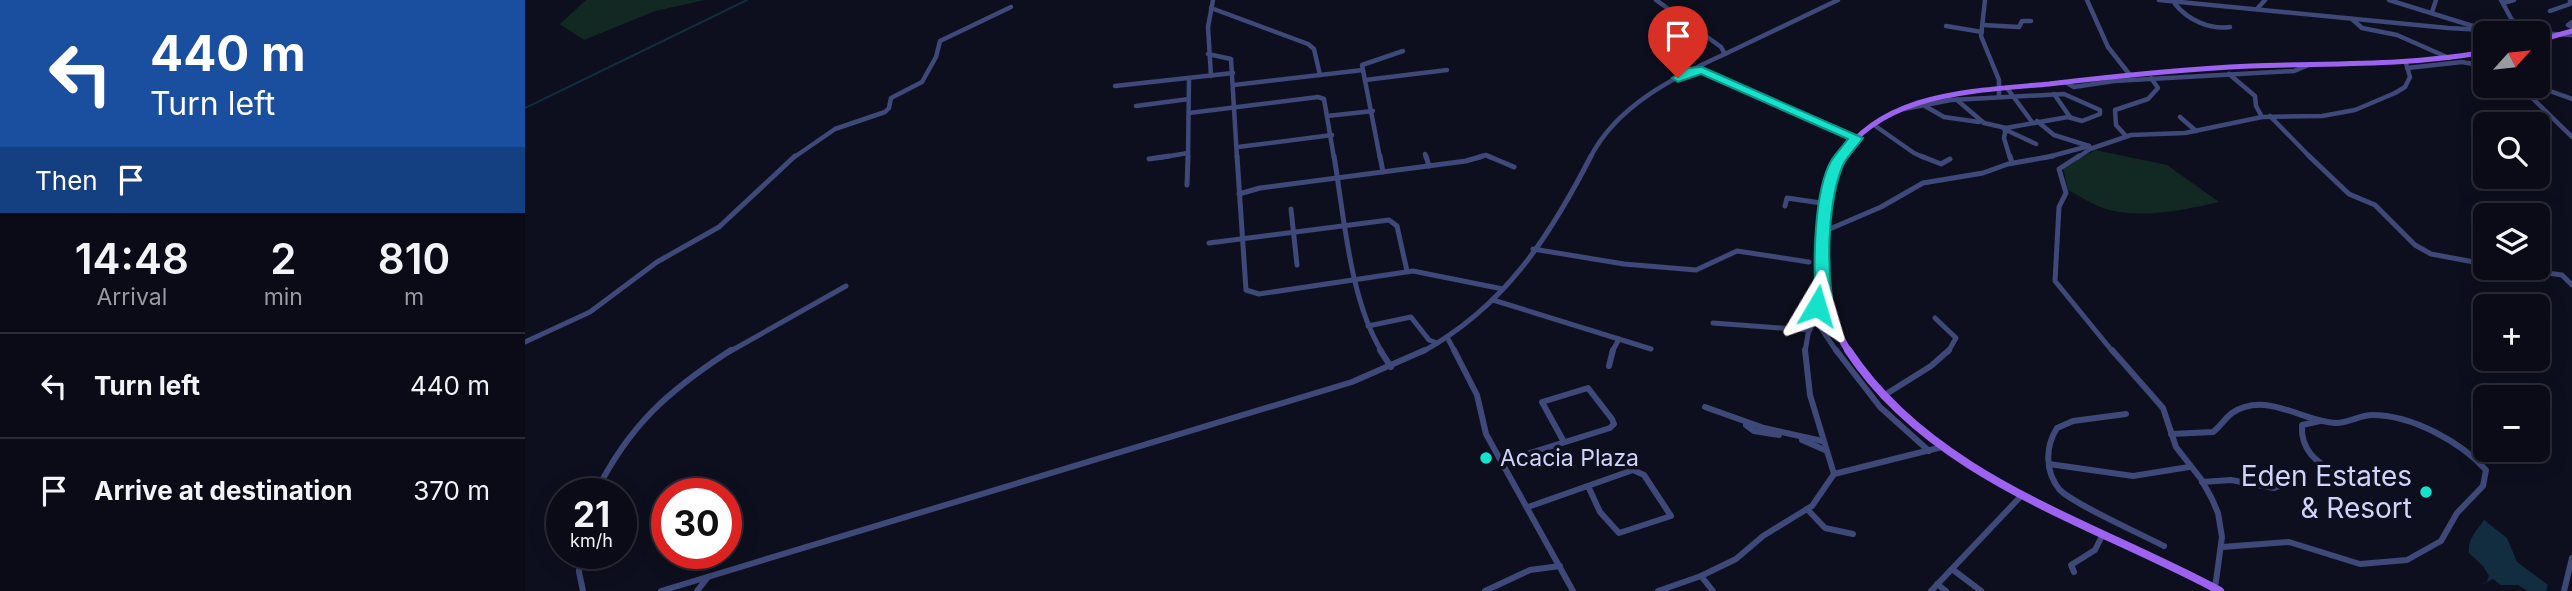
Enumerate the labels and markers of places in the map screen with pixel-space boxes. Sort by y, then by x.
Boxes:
pin [1648,6,1708,78]
place label: Acacia Plaza [1500,444,1639,472]
marker: Acacia Plaza [1478,450,1494,466]
place label: Eden Estates & Resort [2241,459,2412,525]
marker: Eden Estates & Resort [2418,484,2434,500]

